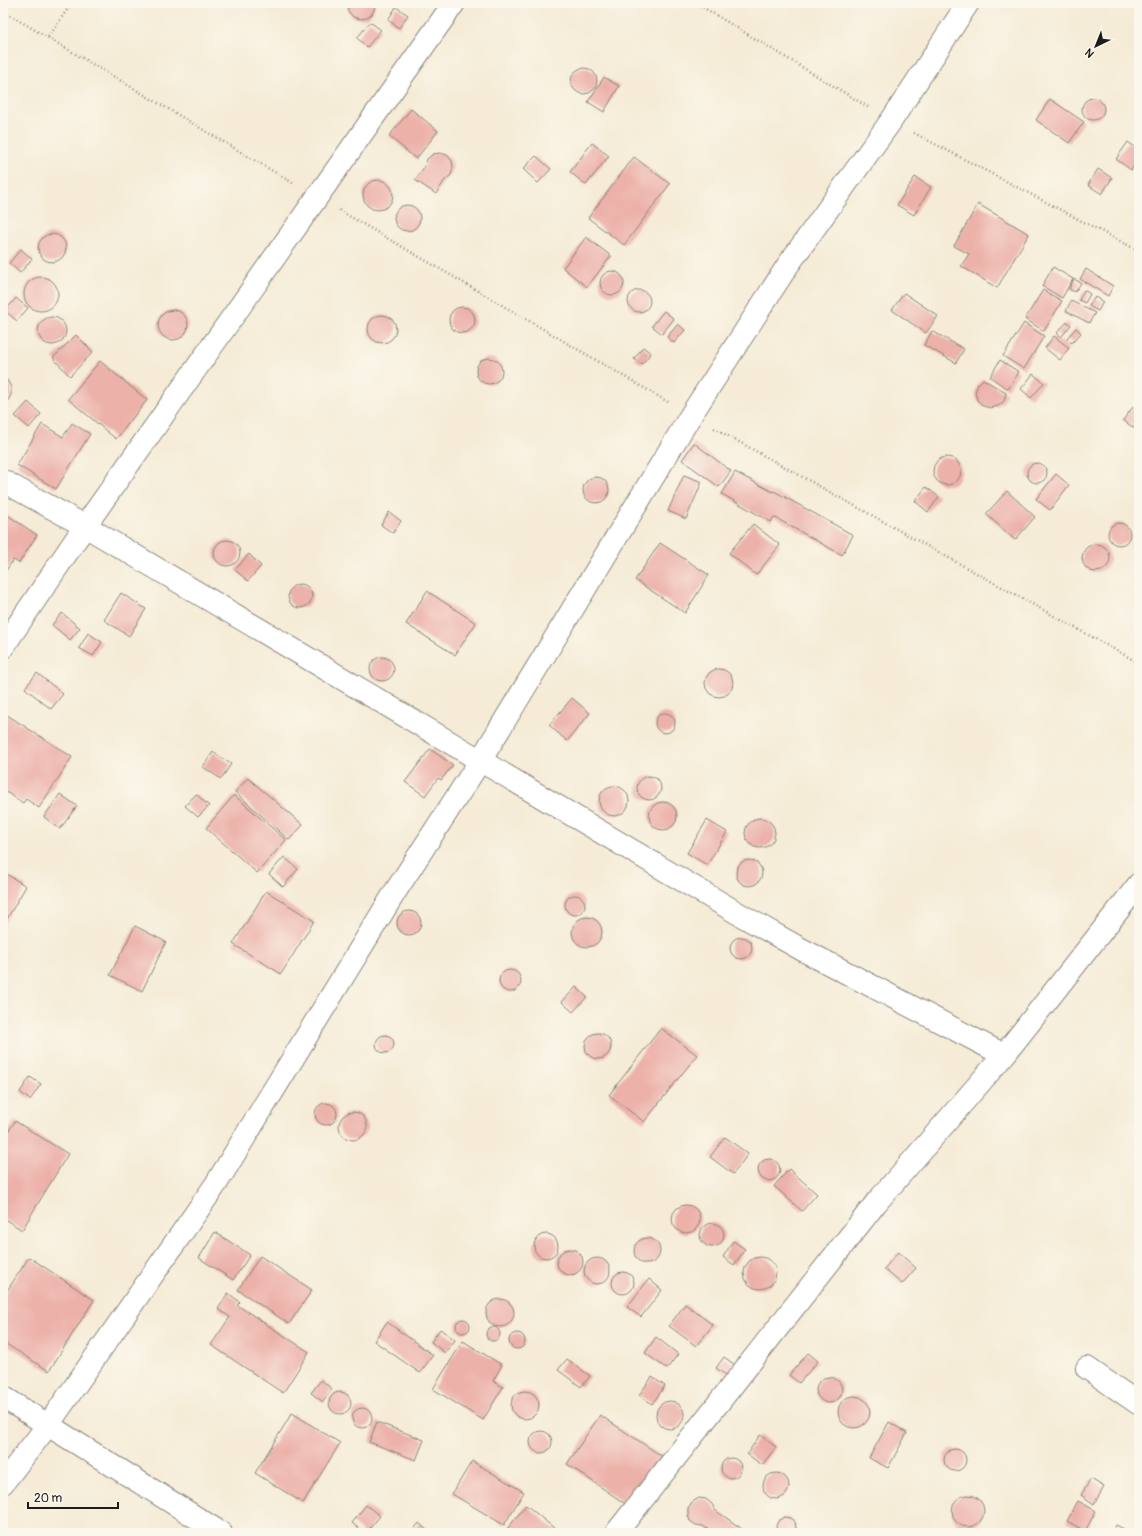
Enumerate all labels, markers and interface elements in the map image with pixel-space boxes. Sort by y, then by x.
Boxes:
north arrow [1076,26,1116,66]
text: N [1082,45,1097,60]
scale bar [28,1484,118,1510]
text: 20 m [34,1491,63,1506]

